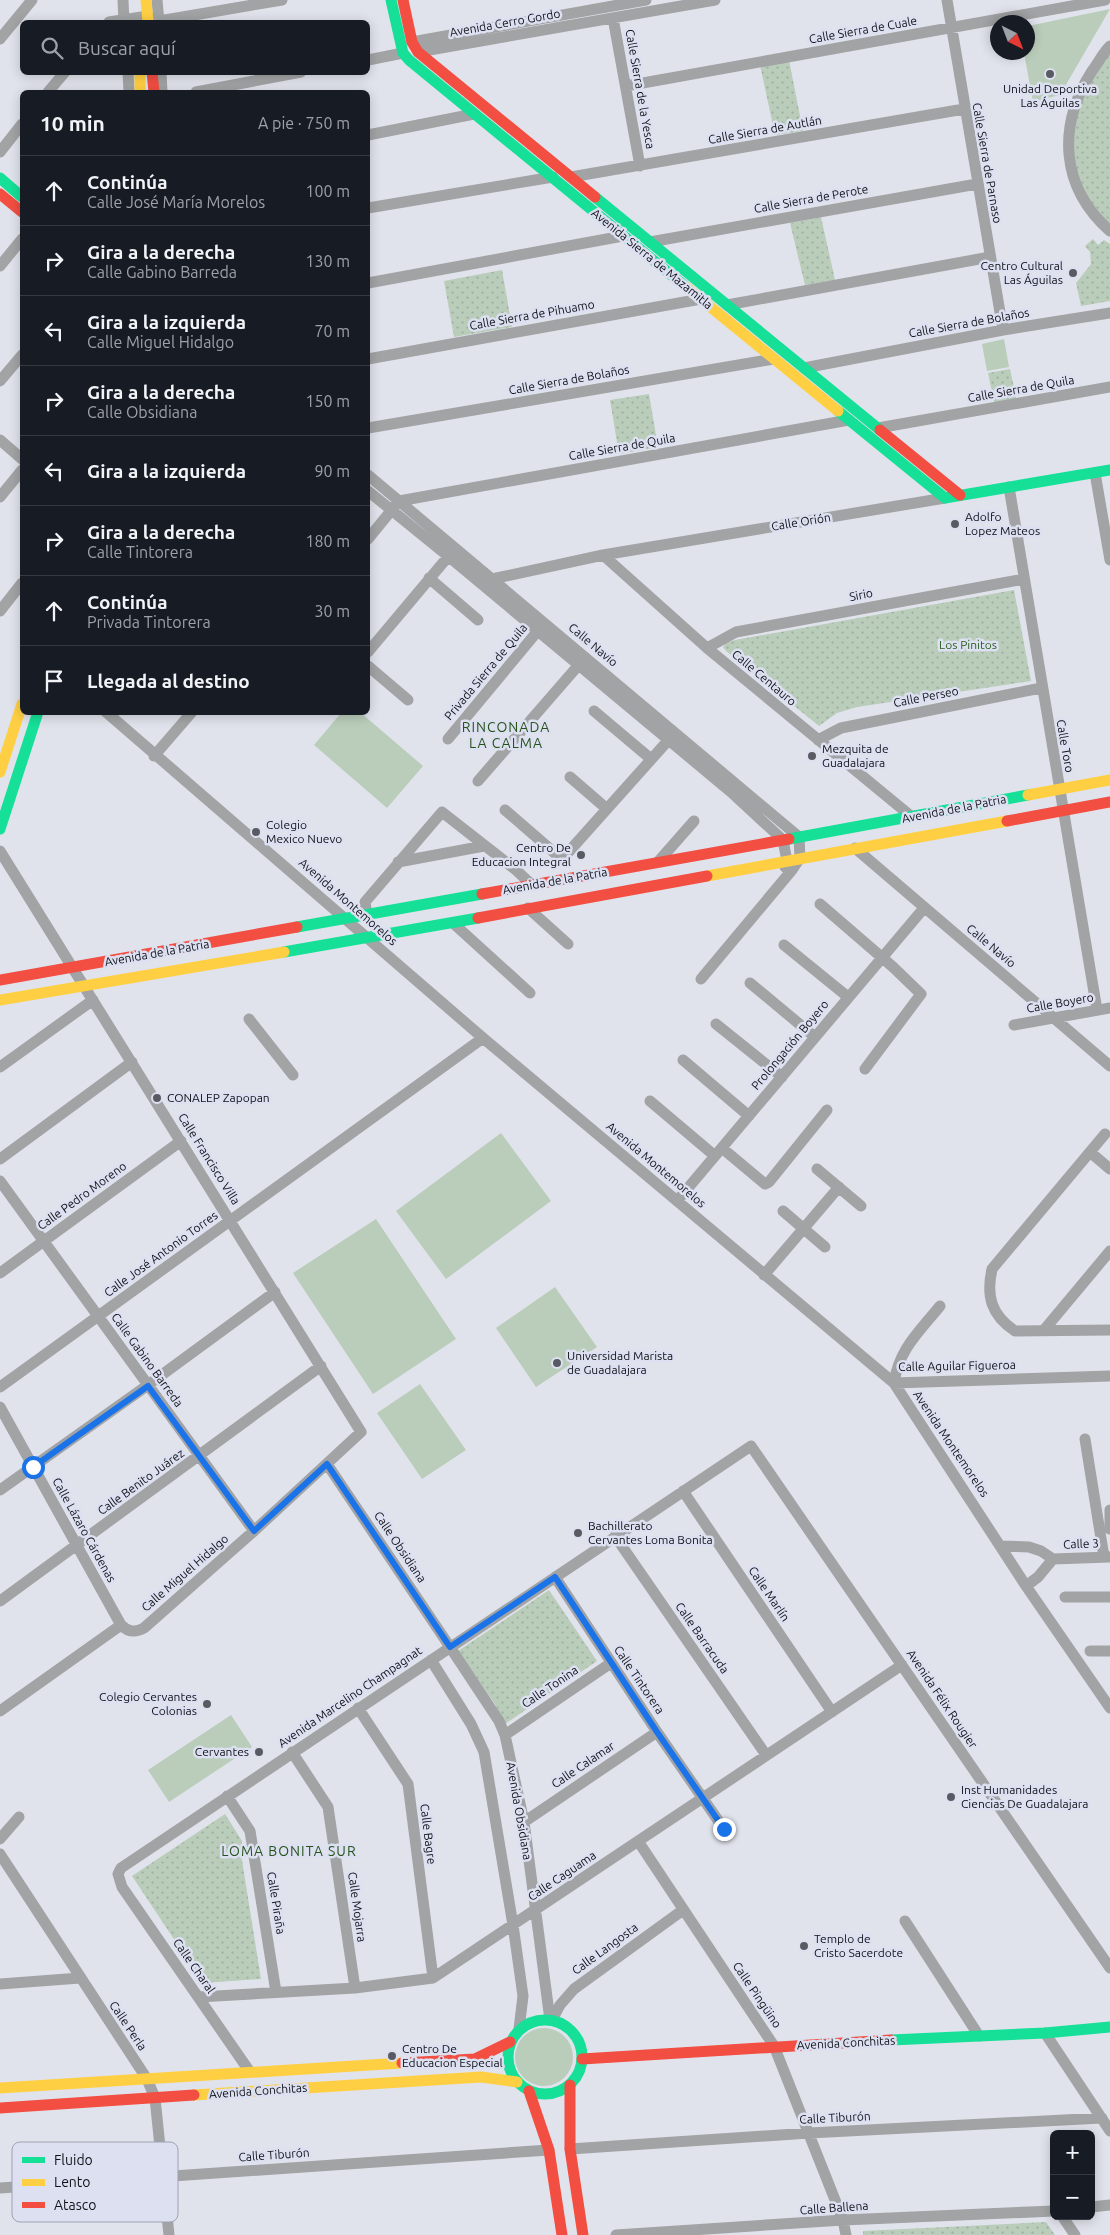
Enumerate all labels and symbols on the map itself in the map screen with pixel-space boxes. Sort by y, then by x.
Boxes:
street label: Avenida Cerro Gordo [449,6,561,39]
street label: Calle Sierra de Cuale [808,14,918,45]
north arrow [990,15,1035,60]
street label: Calle Sierra de la Yesca [624,28,657,150]
marker: Unidad Deportiva Las Águilas [1044,68,1056,80]
place label: Unidad Deportiva Las Águilas [1003,82,1097,109]
street label: Calle Sierra de Parnaso [970,101,1005,224]
street label: Calle Sierra de Autlán [707,113,823,146]
street label: Calle Sierra de Perote [753,182,869,215]
street label: Avenida Sierra de Mazamitla [589,206,715,311]
place label: Centro Cultural Las Águilas [980,259,1063,286]
marker: Centro Cultural Las Águilas [1067,267,1079,279]
street label: Calle Sierra de Pihuamo [468,297,595,332]
street label: Calle Sierra de Bolaños [907,305,1030,340]
street label: Calle Sierra de Bolaños [507,362,630,397]
street label: Calle Sierra de Quila [967,373,1075,404]
street label: Calle Sierra de Quila [568,431,676,462]
street label: Calle Orión [770,510,831,533]
place label: Adolfo Lopez Mateos [965,510,1040,537]
marker: Adolfo Lopez Mateos [949,518,961,530]
street label: Sirio [848,586,874,603]
street label: Calle Navío [566,620,620,669]
street label: Privada Sierra de Quila [442,621,530,722]
park label: Los Pinitos [939,638,997,651]
street label: Calle Centauro [730,647,799,708]
street label: Calle Perseo [892,684,960,709]
street label: Calle Toro [1054,718,1077,774]
district label: RINCONADA LA CALMA [462,719,550,751]
place label: Mezquita de Guadalajara [822,742,889,769]
marker: Mezquita de Guadalajara [806,750,818,762]
street label: Avenida de la Patria [901,792,1007,825]
place label: Colegio Mexico Nuevo [266,818,342,845]
marker: Colegio Mexico Nuevo [250,826,262,838]
place label: Centro De Educacion Integral [472,841,571,868]
marker: Centro De Educacion Integral [575,849,587,861]
street label: Avenida Montemorelos [297,856,400,948]
street label: Avenida de la Patria [502,865,608,896]
street label: Calle Navío [964,921,1018,970]
street label: Avenida de la Patria [104,937,210,968]
street label: Calle Boyero [1025,990,1094,1015]
street label: Prolongación Boyero [748,997,831,1092]
place label: CONALEP Zapopan [167,1091,270,1104]
marker: CONALEP Zapopan [151,1092,163,1104]
street label: Calle Francisco Villa [176,1111,243,1207]
street label: Avenida Montemorelos [604,1119,709,1210]
street label: Calle Pedro Moreno [35,1159,129,1232]
street label: Calle José Antonio Torres [102,1208,220,1299]
street label: Calle Gabino Barreda [109,1310,186,1409]
place label: Universidad Marista de Guadalajara [567,1349,673,1376]
marker: Universidad Marista de Guadalajara [551,1357,563,1369]
street label: Calle Aguilar Figueroa [898,1358,1016,1373]
street label: Avenida Montemorelos [911,1388,992,1499]
street label: Calle Benito Juárez [95,1446,187,1517]
route start [22,1456,45,1479]
street label: Calle Lázaro Cárdenas [50,1475,119,1584]
street label: Calle Obsidiana [372,1509,429,1585]
place label: Bachillerato Cervantes Loma Bonita [588,1519,713,1546]
marker: Bachillerato Cervantes Loma Bonita [572,1527,584,1539]
street label: Calle Miguel Hidalgo [139,1532,231,1614]
street label: Calle 3 [1063,1536,1099,1551]
street label: Calle Marlín [746,1564,792,1624]
street label: Calle Barracuda [673,1600,732,1676]
street label: Avenida Marcelino Champagnat [275,1643,424,1750]
street label: Calle Tintorera [612,1643,667,1716]
street label: Avenida Félix Rougier [905,1647,980,1751]
street label: Calle Tonina [519,1663,580,1710]
place label: Colegio Cervantes Colonias [99,1690,197,1717]
marker: Colegio Cervantes Colonias [201,1698,213,1710]
street label: Calle Calamar [549,1738,617,1790]
place label: Cervantes [195,1745,249,1758]
marker: Cervantes [253,1746,265,1758]
street label: Avenida Obsidiana [504,1761,535,1861]
place label: Inst Humanidades Ciencias De Guadalajara [961,1783,1089,1810]
marker: Inst Humanidades Ciencias De Guadalajara [945,1791,957,1803]
street label: Calle Bagre [418,1803,439,1865]
route end [713,1818,736,1841]
district label: LOMA BONITA SUR [221,1843,357,1859]
street label: Calle Caguama [525,1848,598,1903]
street label: Calle Piraña [265,1871,288,1935]
street label: Calle Mojarra [346,1871,369,1943]
street label: Calle Langosta [569,1920,640,1977]
place label: Templo de Cristo Sacerdote [814,1932,903,1959]
street label: Calle Charal [171,1936,218,1995]
marker: Templo de Cristo Sacerdote [798,1940,810,1952]
street label: Calle Pingüino [731,1959,784,2030]
street label: Calle Perla [107,1999,150,2053]
street label: Avenida Conchitas [796,2033,895,2052]
place label: Centro De Educacion Especial [402,2042,503,2069]
marker: Centro De Educacion Especial [386,2050,398,2062]
street label: Avenida Conchitas [208,2081,308,2100]
street label: Calle Tiburón [799,2109,871,2126]
legend [12,2142,178,2222]
street label: Calle Tiburón [238,2146,310,2163]
text: Fluido [54,2152,93,2168]
text: Lento [54,2174,91,2190]
text: Atasco [54,2197,97,2213]
street label: Calle Ballena [799,2199,869,2216]

